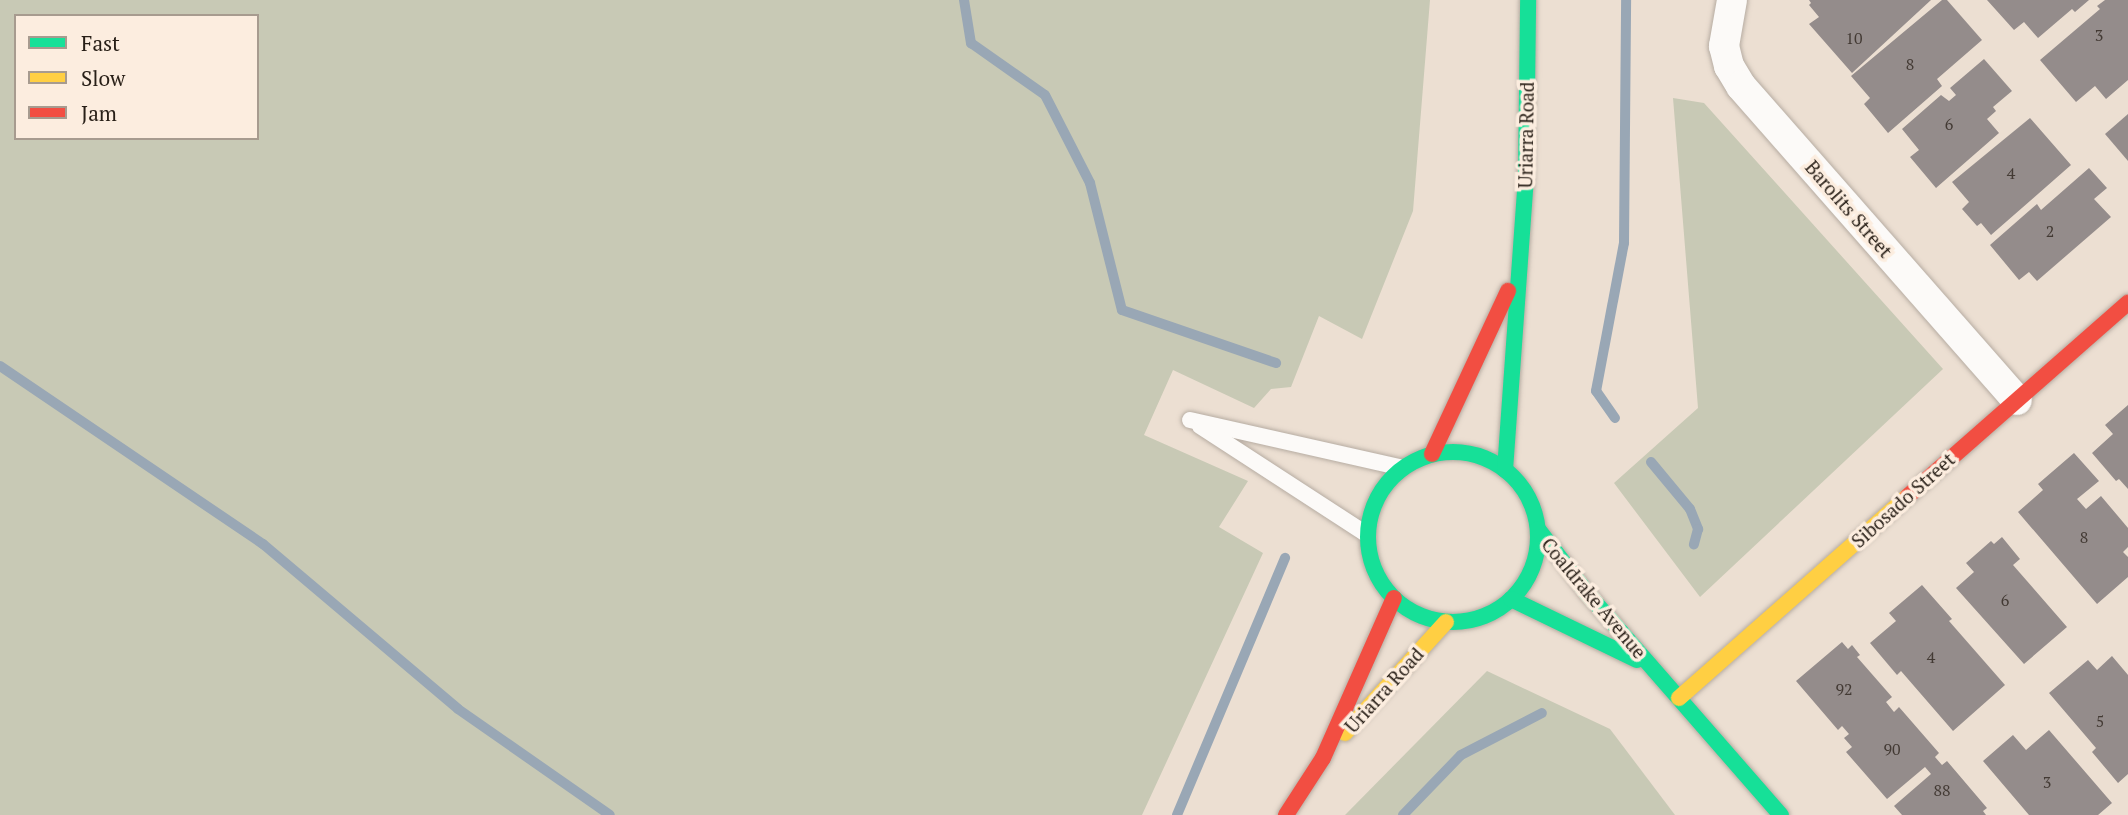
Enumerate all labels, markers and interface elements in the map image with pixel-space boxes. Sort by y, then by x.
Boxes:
legend [14,14,259,140]
house number: 3 [2095,25,2103,45]
house number: 10 [1845,28,1863,48]
text: Fast [81,29,120,57]
house number: 8 [1906,54,1914,74]
text: Slow [81,64,125,92]
street label: Uriarra Road [1514,82,1538,188]
text: Jam [81,99,117,127]
house number: 6 [1945,114,1953,134]
street label: Barolits Street [1801,156,1897,262]
house number: 4 [2007,163,2015,183]
house number: 2 [2046,221,2054,241]
street label: Sibosado Street [1847,448,1959,552]
house number: 8 [2080,527,2088,547]
street label: Coaldrake Avenue [1537,533,1651,663]
house number: 6 [2001,590,2009,610]
street label: Uriarra Road [1340,643,1428,737]
house number: 4 [1927,647,1935,667]
house number: 92 [1835,679,1853,699]
house number: 5 [2096,711,2104,731]
house number: 90 [1883,739,1901,759]
house number: 3 [2043,772,2051,792]
house number: 88 [1933,780,1951,800]

